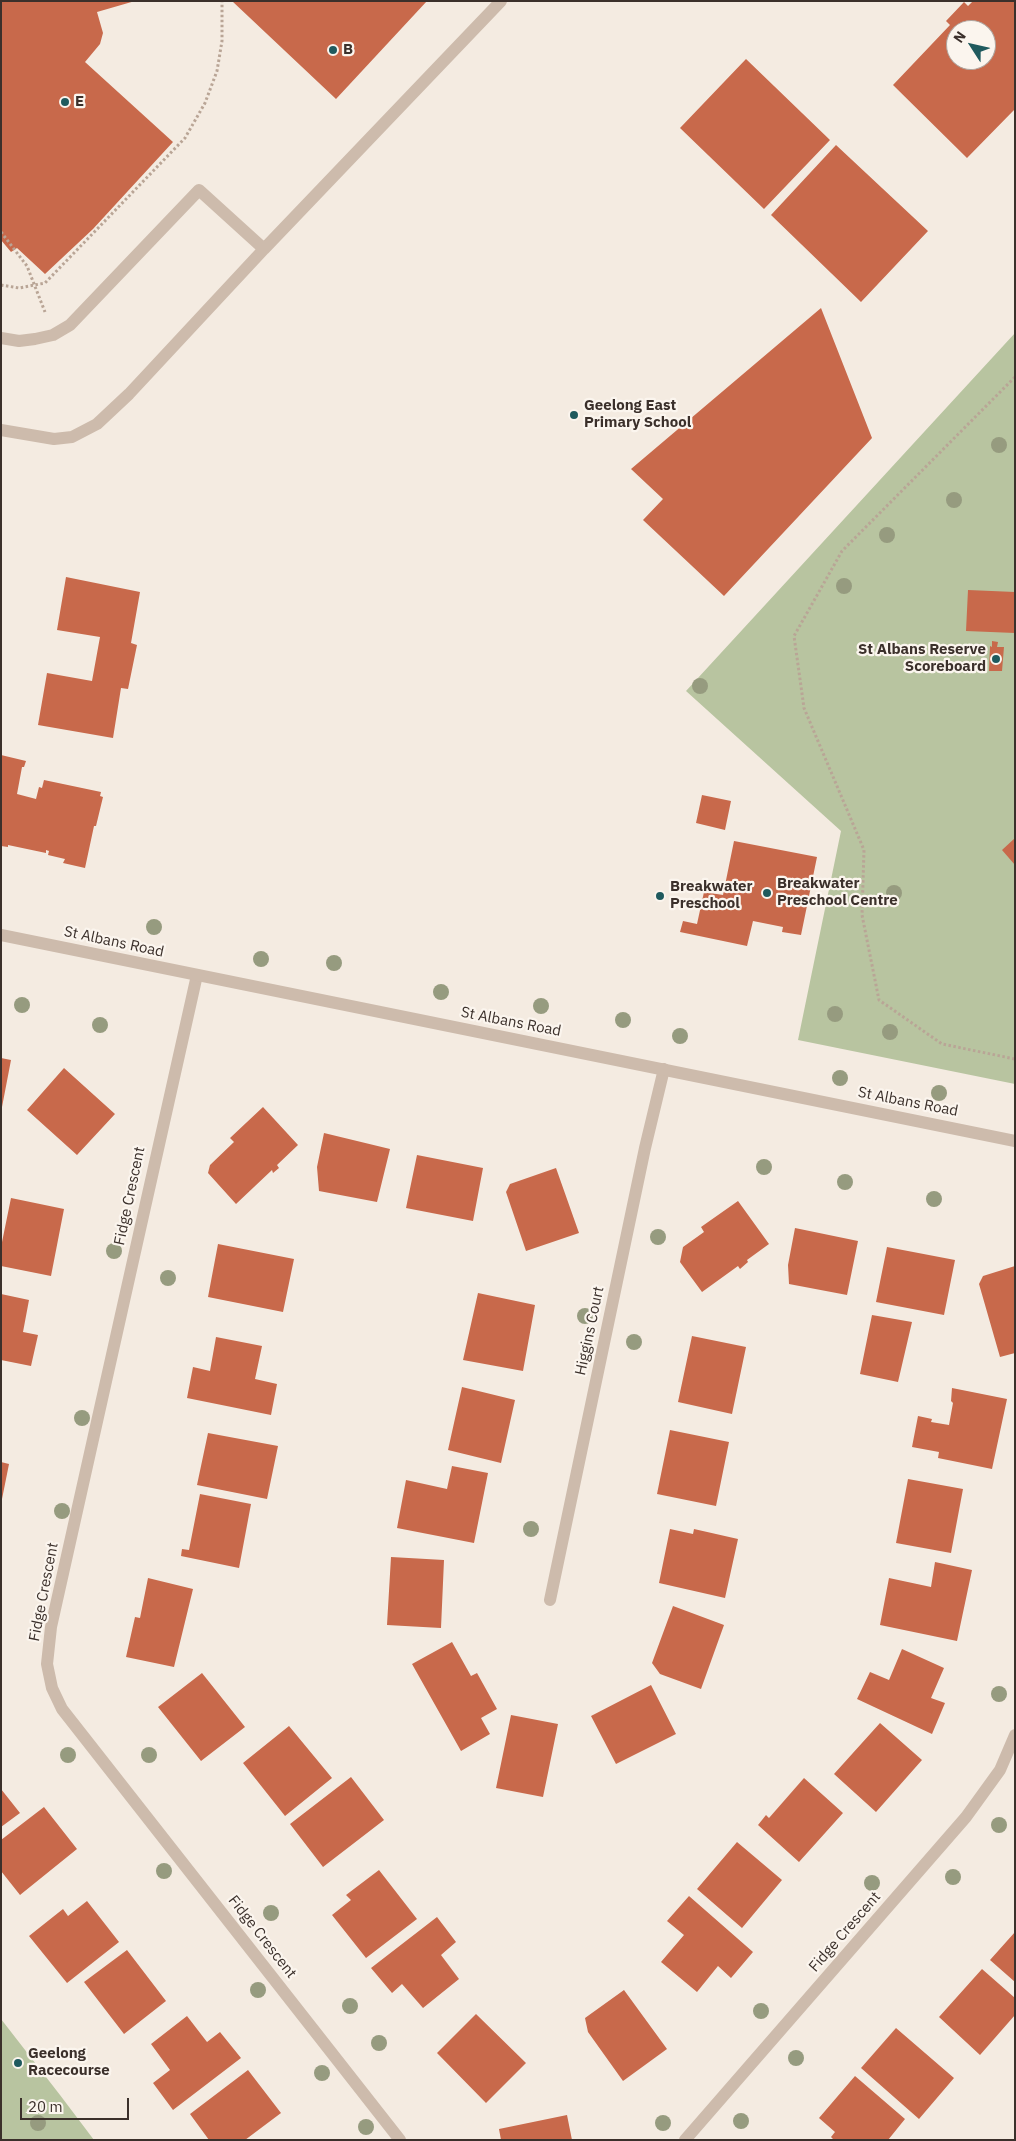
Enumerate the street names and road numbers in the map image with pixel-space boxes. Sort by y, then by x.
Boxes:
street label: St Albans Road [62,923,166,961]
street label: St Albans Road [459,1003,563,1041]
street label: St Albans Road [856,1083,960,1121]
street label: Fidge Crescent [111,1145,149,1247]
street label: Higgins Court [572,1285,608,1377]
street label: Fidge Crescent [26,1541,62,1643]
street label: Fidge Crescent [805,1888,885,1976]
street label: Fidge Crescent [224,1892,300,1982]

